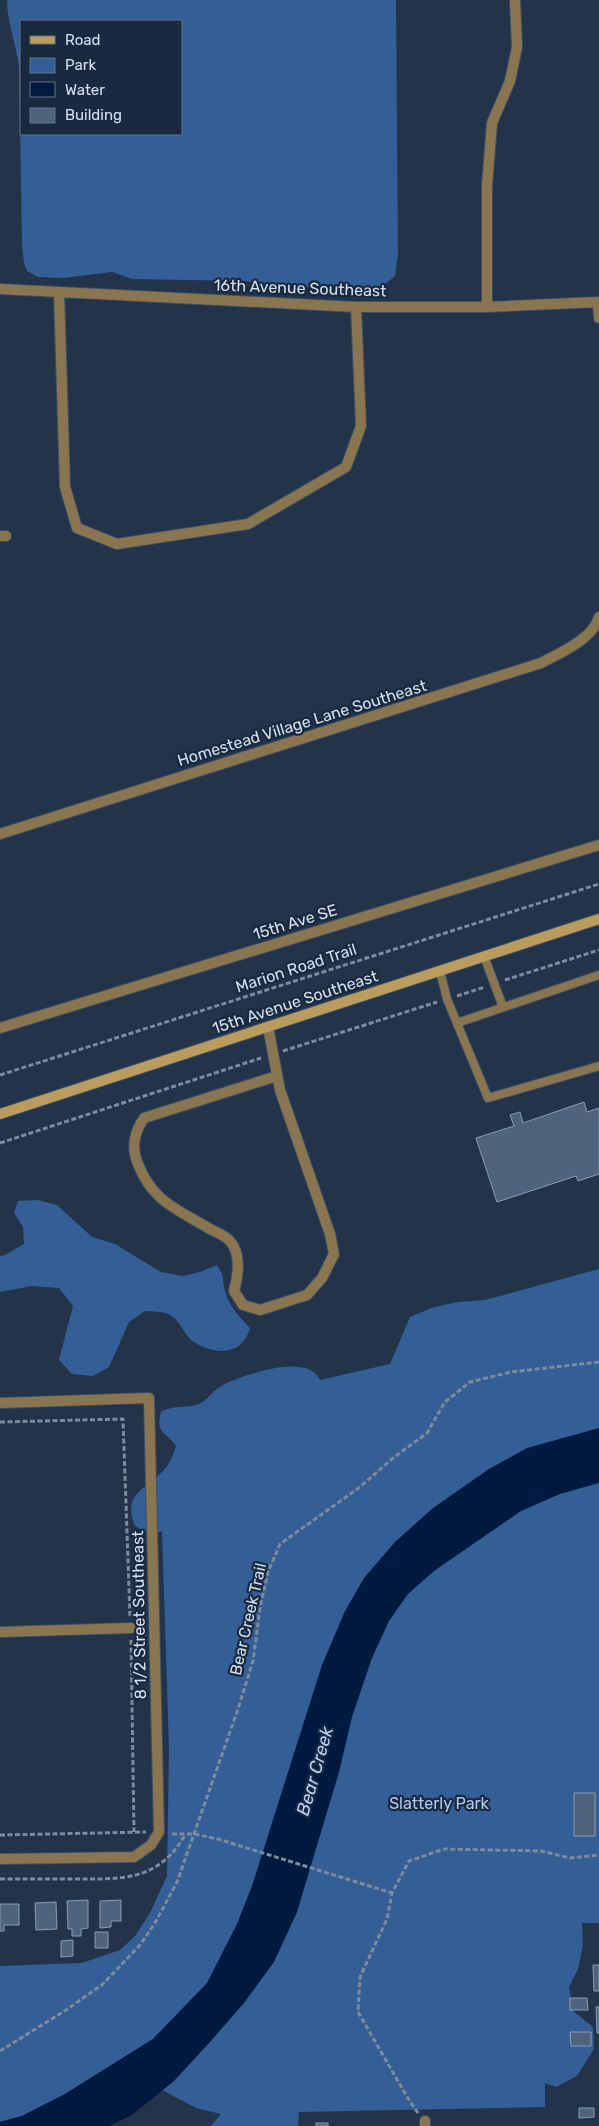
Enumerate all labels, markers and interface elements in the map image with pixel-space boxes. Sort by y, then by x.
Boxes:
legend [20,20,182,135]
text: Road [65,31,101,49]
text: Park [65,56,96,74]
text: Water [65,81,105,99]
text: Building [65,106,122,124]
street label: 16th Avenue Southeast [213,275,387,301]
street label: Homestead Village Lane Southeast [175,676,429,770]
street label: 15th Ave SE [251,900,339,944]
street label: Marion Road Trail [233,939,359,997]
street label: 15th Avenue Southeast [210,966,380,1038]
street label: 8 1/2 Street Southeast [128,1530,150,1700]
street label: Bear Creek Trail [226,1561,270,1677]
water label: Bear Creek [292,1723,338,1818]
park label: Slatterly Park [389,1794,490,1813]

